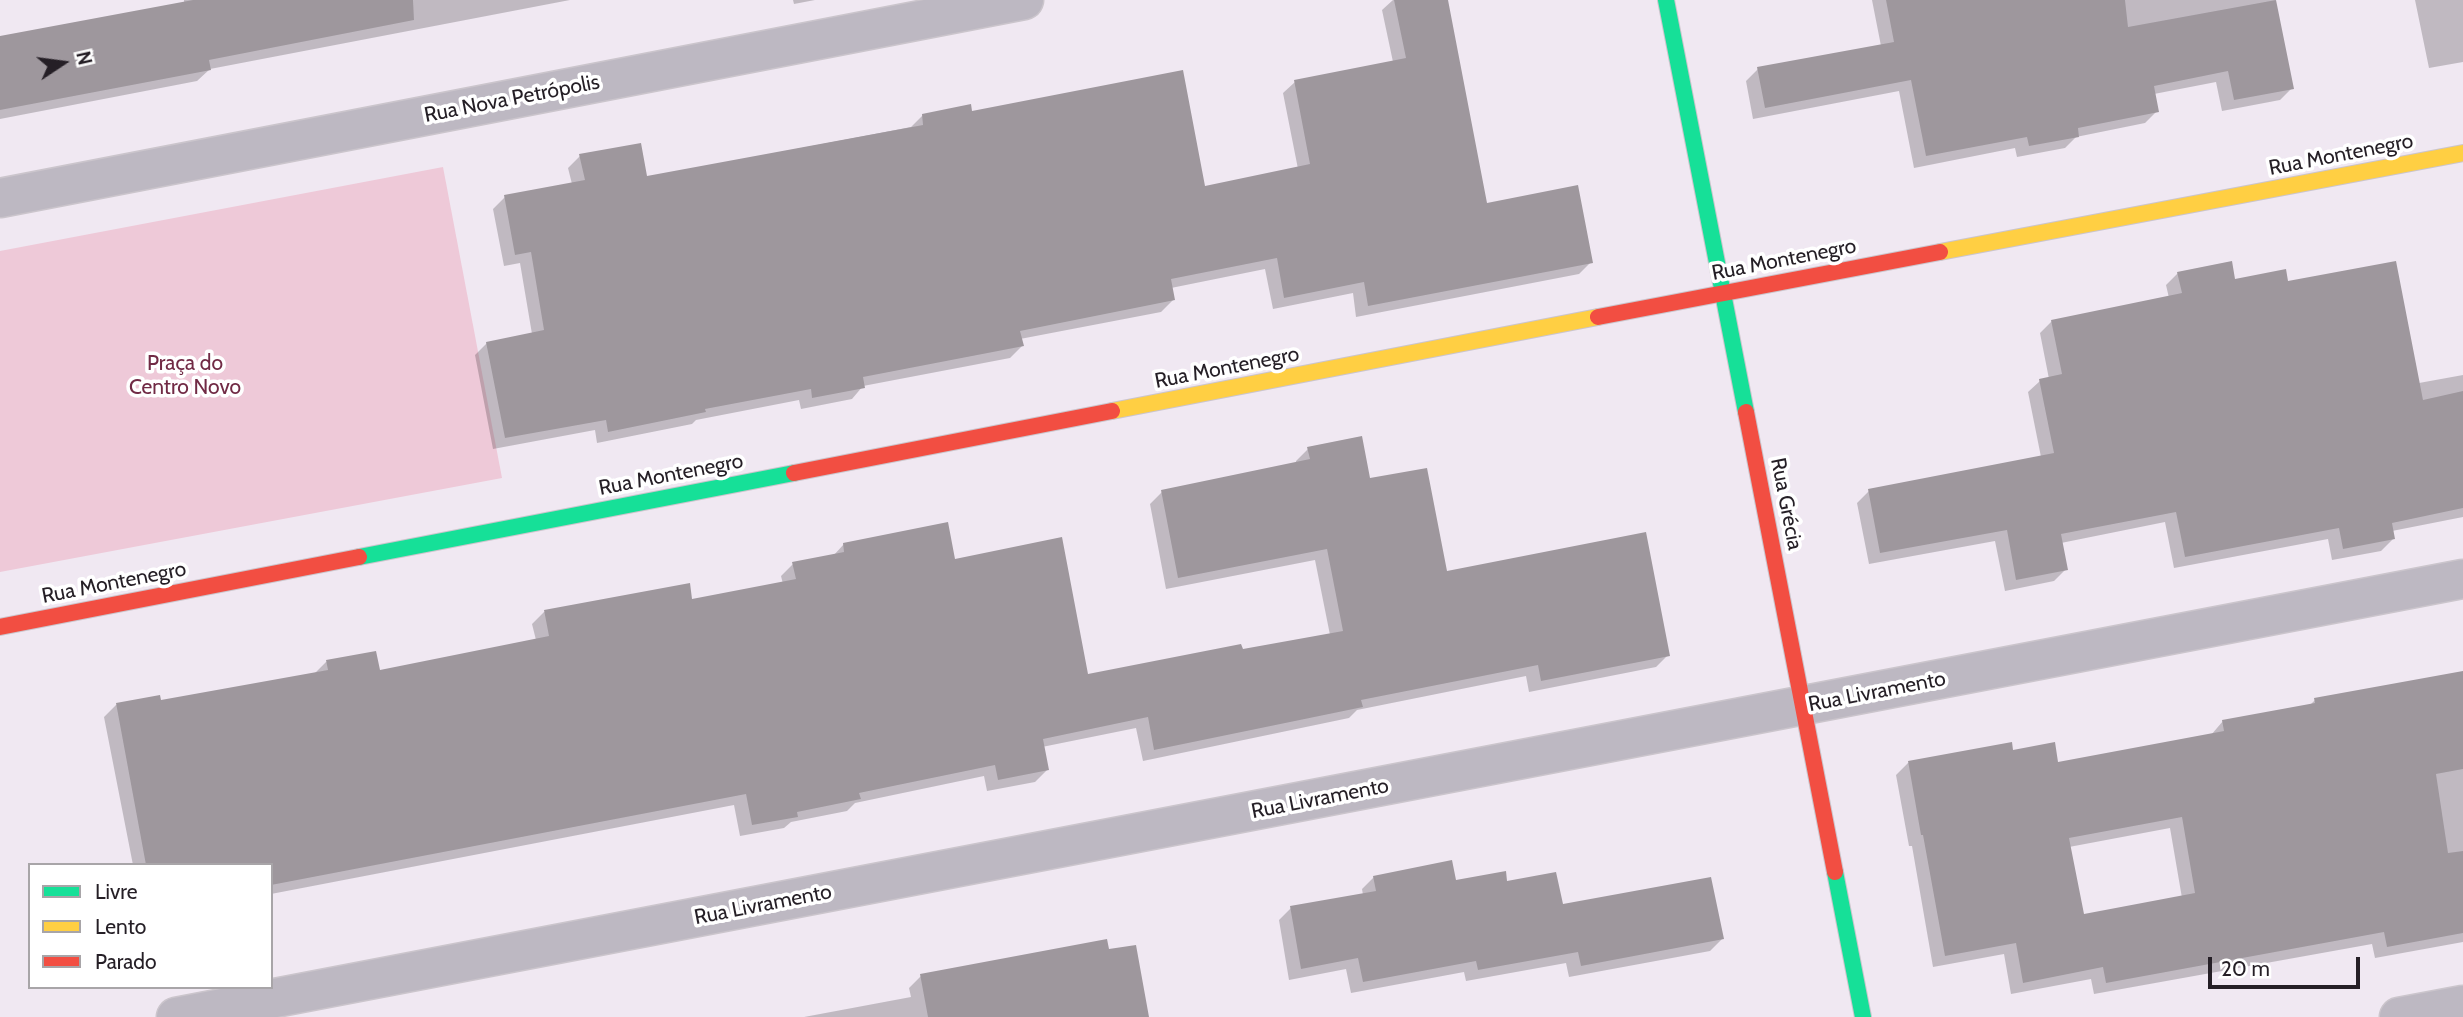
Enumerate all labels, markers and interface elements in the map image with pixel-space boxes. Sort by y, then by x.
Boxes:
north arrow [28,28,98,98]
text: N [71,49,97,67]
street label: Rua Nova Petrópolis [422,70,602,128]
street label: Rua Montenegro [2267,129,2415,181]
street label: Rua Montenegro [1710,234,1858,286]
street label: Rua Montenegro [1153,342,1301,394]
park label: Praça do Centro Novo [129,351,241,401]
street label: Rua Montenegro [597,449,745,501]
street label: Rua Grécia [1765,456,1807,552]
street label: Rua Montenegro [40,557,188,609]
street label: Rua Livramento [1806,666,1948,718]
street label: Rua Livramento [1249,773,1391,825]
legend [28,863,273,989]
text: Livre [95,879,137,904]
street label: Rua Livramento [692,879,834,931]
text: Lento [95,914,146,939]
scale bar [2211,944,2363,988]
text: Parado [95,949,157,974]
text: 20 m [2221,956,2270,981]

